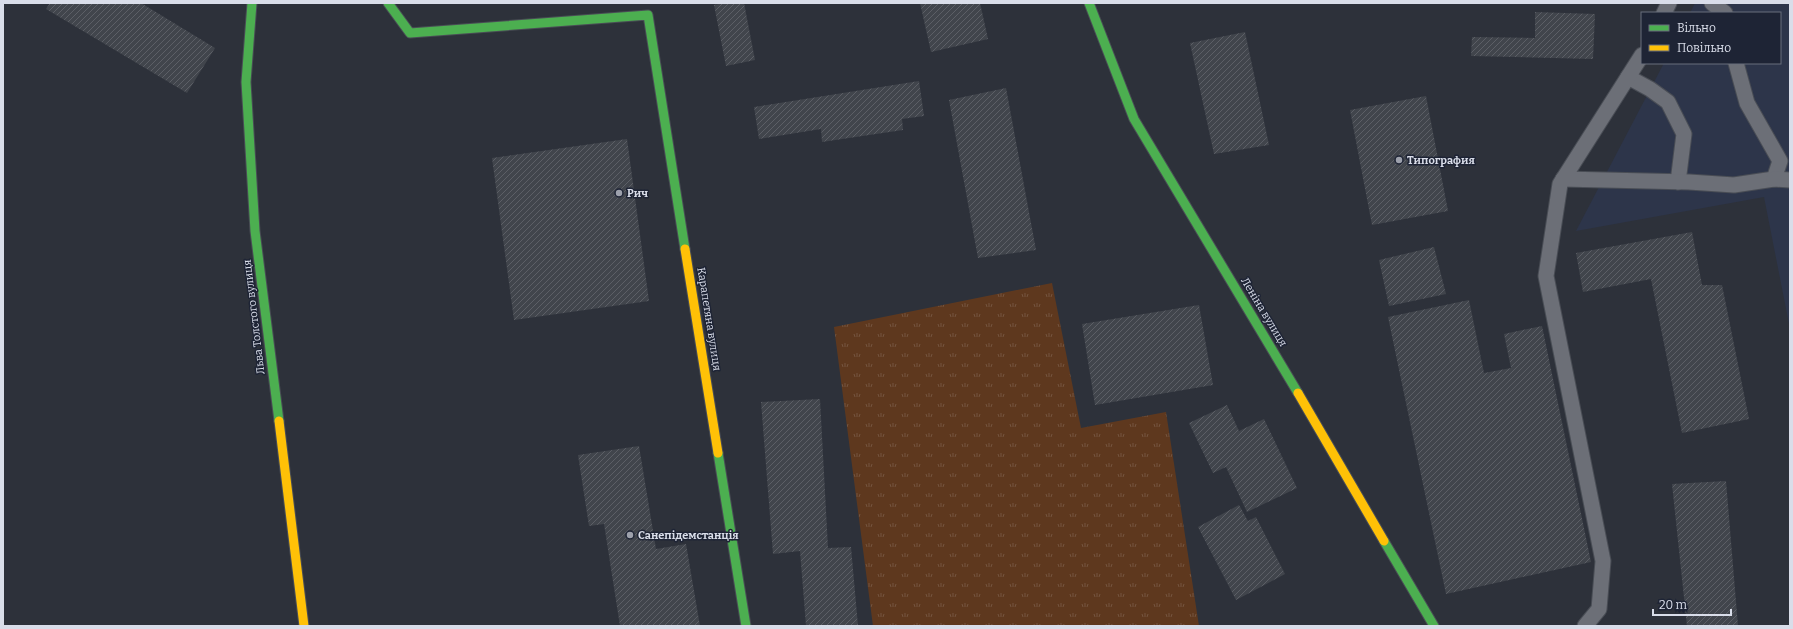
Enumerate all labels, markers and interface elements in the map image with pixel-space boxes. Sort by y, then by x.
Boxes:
legend [1641,12,1781,64]
text: Вільно [1677,21,1716,35]
text: Повільно [1677,41,1731,55]
place label: Типография [1407,154,1475,167]
marker: Типография [1394,155,1404,165]
place label: Рич [627,187,648,200]
marker: Рич [614,188,624,198]
street label: Льва Толстого вулиця [241,259,267,375]
street label: Карапетяна вулиця [694,266,724,372]
street label: Леніна вулиця [1238,275,1290,349]
place label: Санепідемстанція [638,529,739,542]
marker: Санепідемстанція [625,530,635,540]
scale bar [1653,591,1731,617]
text: 20 m [1659,598,1688,612]

